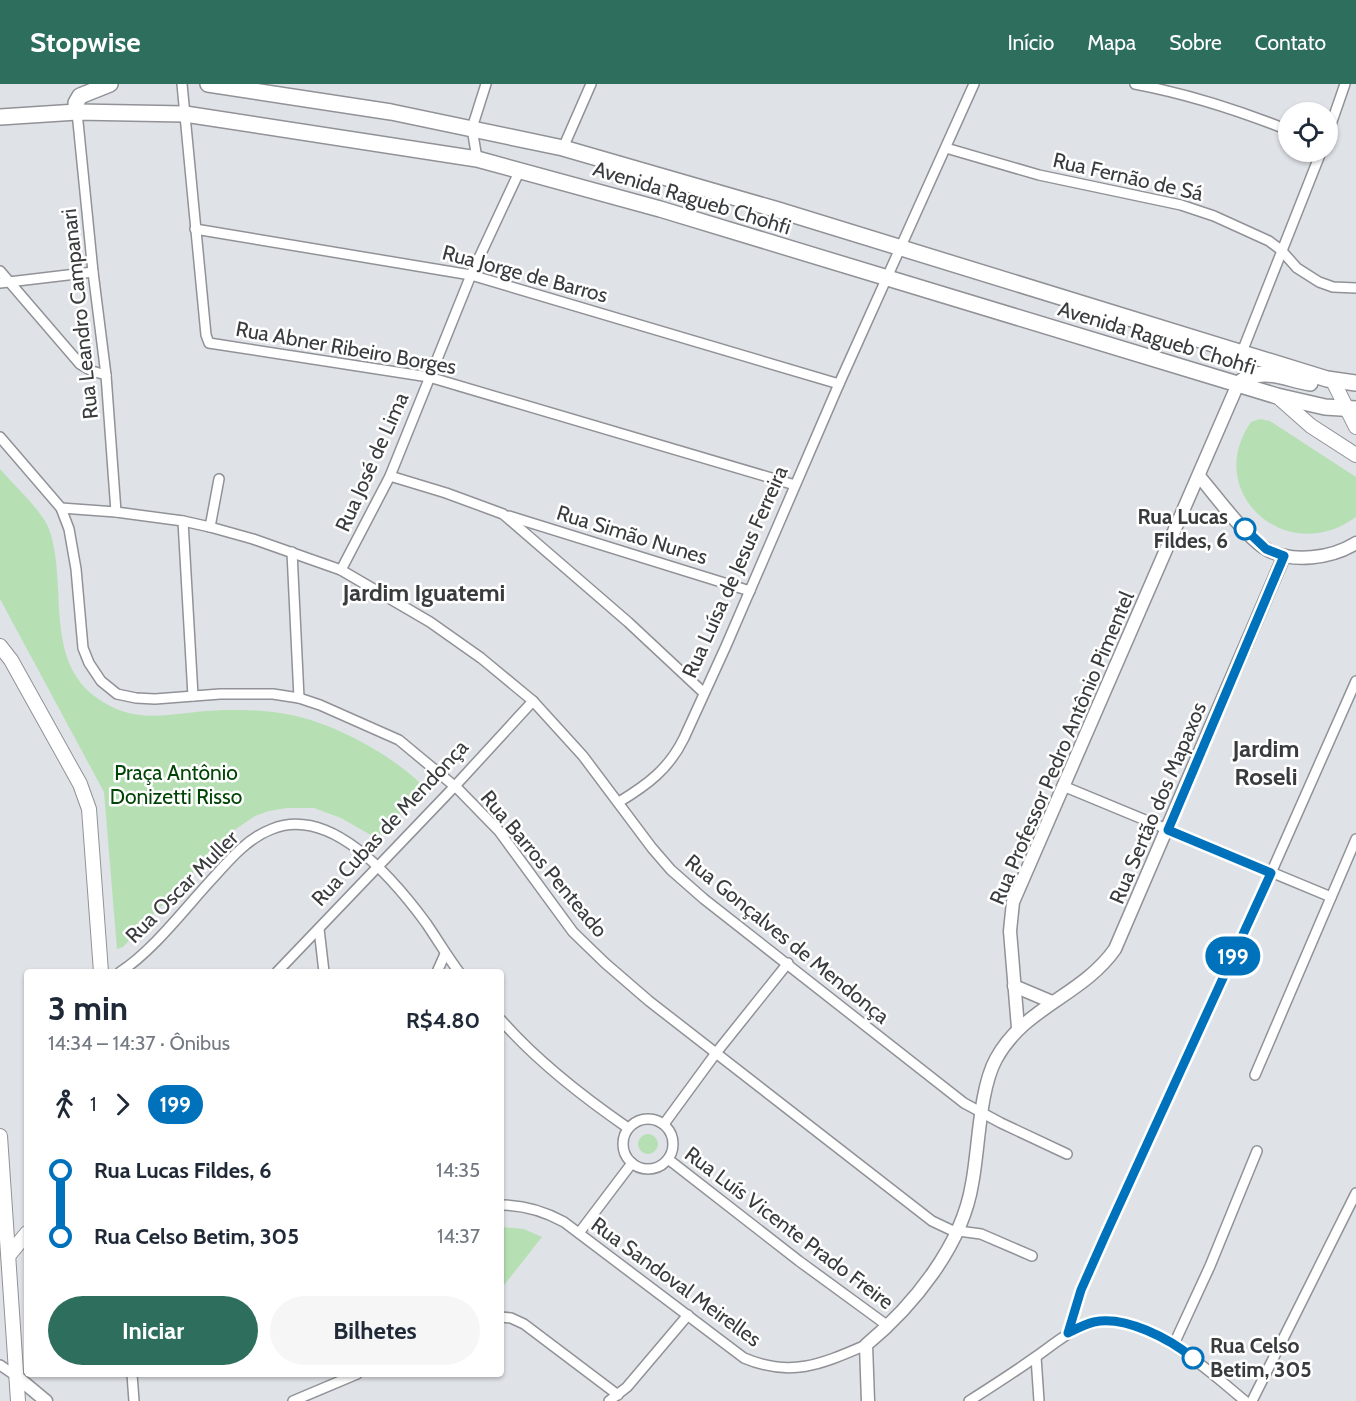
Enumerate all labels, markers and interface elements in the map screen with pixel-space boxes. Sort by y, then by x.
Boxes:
text: Stopwise [30,25,141,59]
text: Início [1007,30,1054,55]
text: Mapa [1087,30,1136,55]
text: Sobre [1169,30,1222,55]
text: Contato [1255,30,1326,55]
map controls [1278,102,1338,162]
button: locate [1278,102,1338,162]
street label: Rua Fernão de Sá [1051,147,1206,206]
street label: Avenida Ragueb Chohfi [590,156,794,240]
street label: Rua Leandro Campanari [56,208,103,421]
street label: Rua Jorge de Barros [440,239,611,308]
street label: Avenida Ragueb Chohfi [1055,296,1259,380]
street label: Rua Abner Ribeiro Borges [234,316,459,379]
street label: Rua José de Lima [330,388,413,535]
street label: Rua Luísa de Jesus Ferreira [677,462,793,682]
street label: Rua Simão Nunes [554,500,711,569]
place label: Rua Lucas Fildes, 6 [1138,504,1228,553]
marker: Rua Lucas Fildes, 6 [1234,518,1256,540]
district label: Jardim Iguatemi [342,578,505,607]
street label: Rua Professor Pedro Antônio Pimentel [984,587,1139,908]
street label: Rua Sertão dos Mapaxos [1104,698,1211,907]
street label: Rua Cubas de Mendonça [306,734,473,911]
district label: Jardim Roseli [1232,734,1299,791]
park label: Praça Antônio Donizetti Risso [110,760,242,809]
street label: Rua Barros Penteado [476,785,613,942]
street label: Rua Oscar Muller [120,825,243,948]
street label: Rua Gonçalves de Mendonça [680,849,894,1029]
line badge: 199 [1198,936,1268,976]
text: 199 [1217,944,1249,969]
text: 3 min [48,988,128,1028]
text: R$4.80 [406,1007,480,1034]
text: 14:34 – 14:37 · Ônibus [48,1031,230,1055]
icon: walk [48,1088,81,1121]
icon: forward [106,1088,139,1121]
text: 1 [90,1092,97,1116]
text: 199 [160,1092,191,1117]
street label: Rua Luís Vicente Prado Freire [680,1141,899,1314]
text: Rua Lucas Fildes, 6 [94,1157,272,1184]
text: 14:35 [436,1158,480,1182]
street label: Rua Sandoval Meirelles [587,1212,766,1352]
text: Rua Celso Betim, 305 [94,1223,299,1250]
text: 14:37 [437,1224,480,1248]
button: Iniciar [48,1296,258,1365]
button: Bilhetes [270,1296,480,1365]
place label: Rua Celso Betim, 305 [1210,1333,1312,1382]
marker: Rua Celso Betim, 305 [1182,1347,1204,1369]

